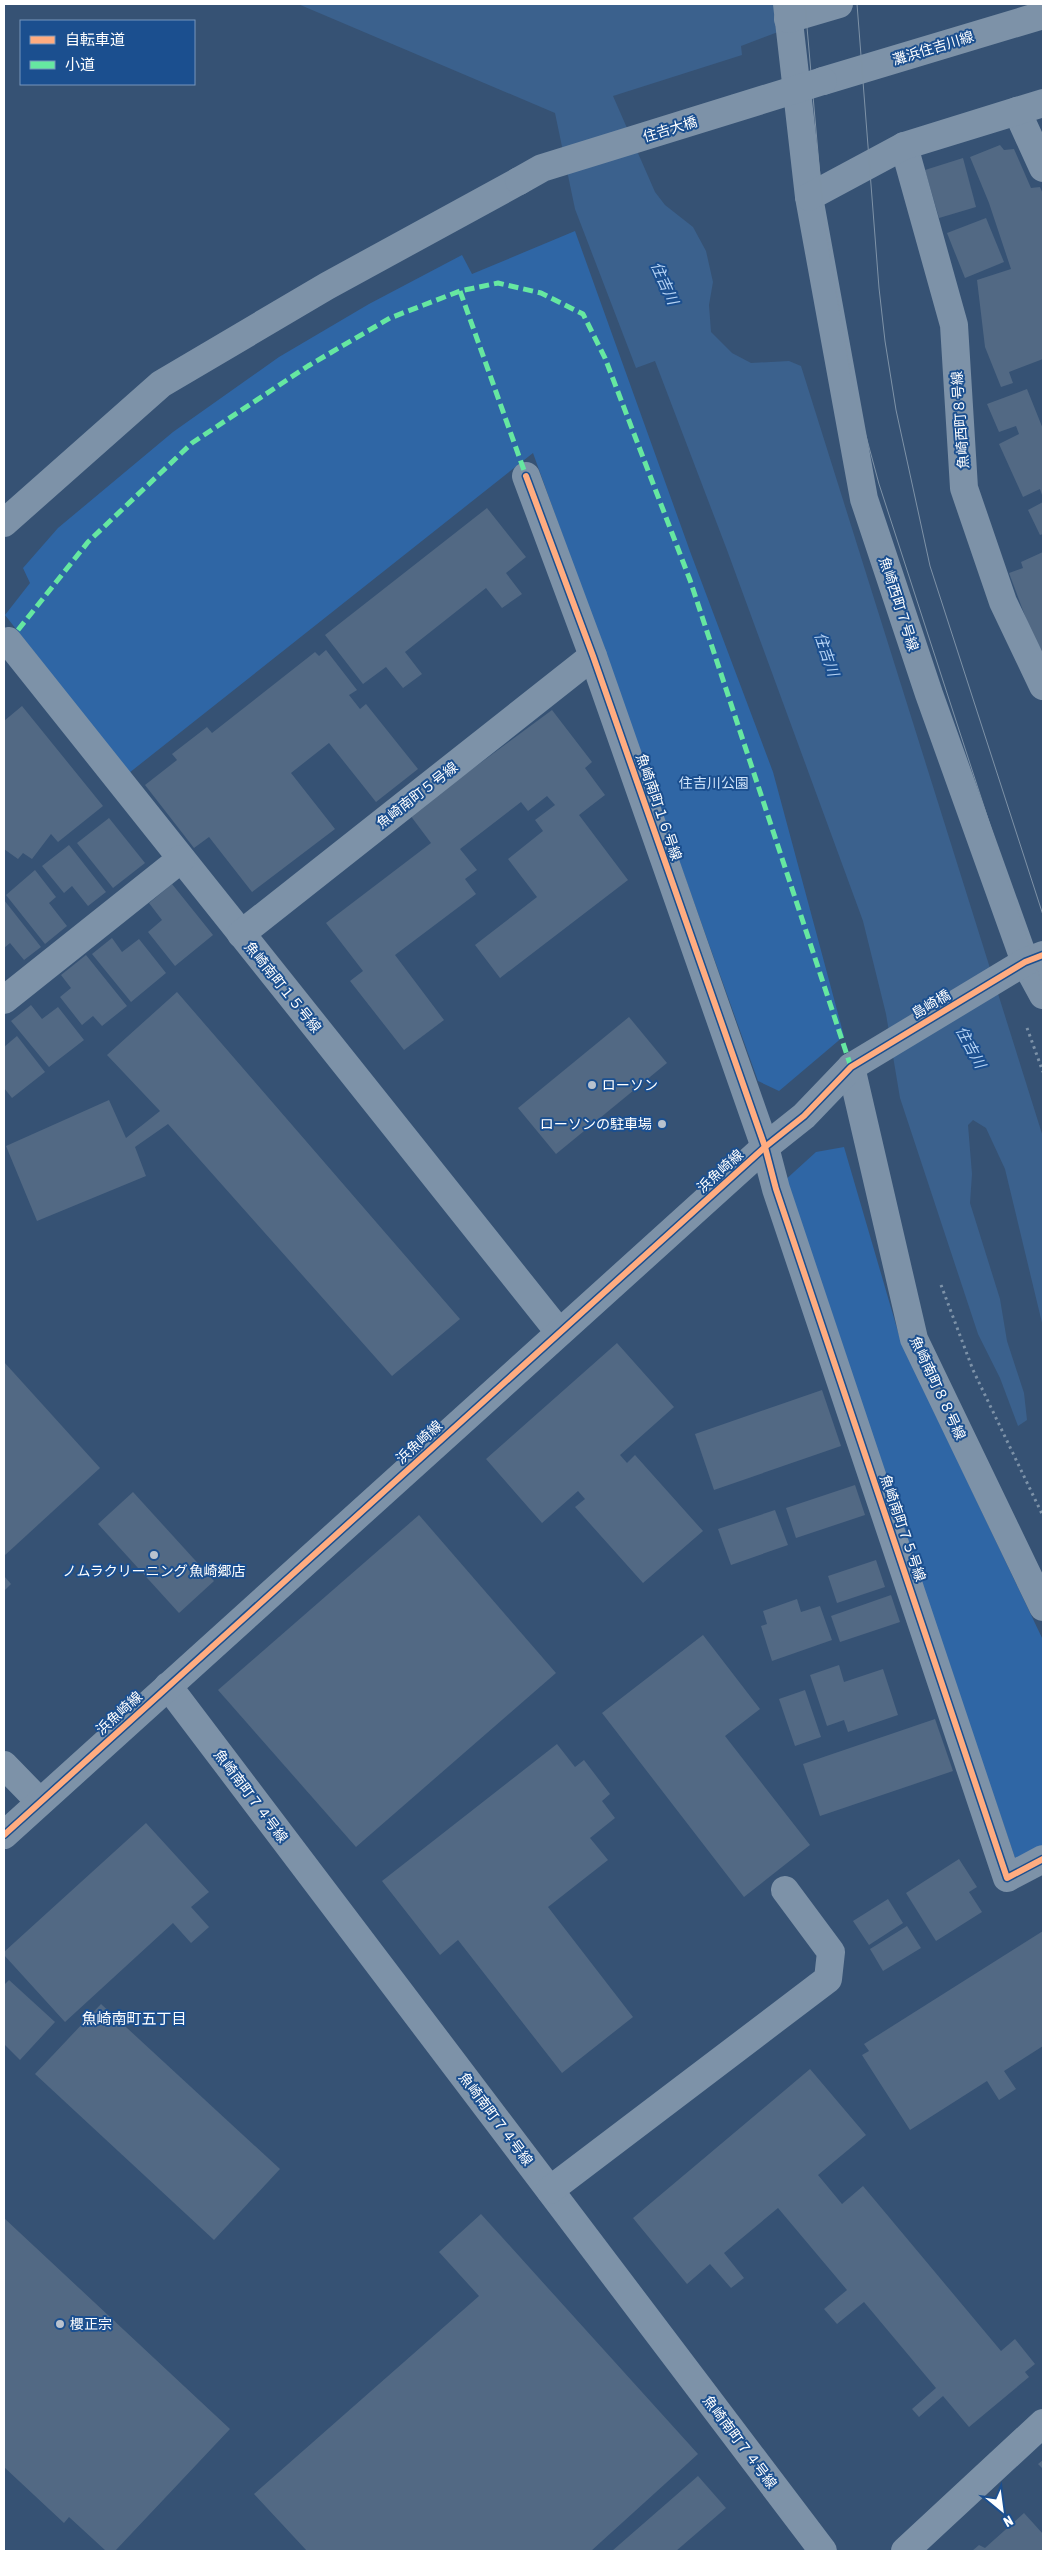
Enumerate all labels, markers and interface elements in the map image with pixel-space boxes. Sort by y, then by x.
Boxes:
legend [20,20,195,85]
street label: 灘浜住吉川線 [890,28,976,68]
text: 自転車道 [65,31,125,48]
text: 小道 [65,56,95,73]
street label: 住𠮷大橋 [641,113,699,145]
water label: 住吉川 [648,259,683,309]
street label: 魚崎西町８号線 [949,371,971,469]
street label: 魚崎西町７号線 [876,555,922,653]
water label: 住吉川 [812,630,843,680]
street label: 魚崎南町１６号線 [633,751,685,863]
street label: 魚崎南町５号線 [373,759,461,831]
park label: 住吉川公園 [679,775,749,791]
street label: 魚崎南町１５号線 [242,938,324,1036]
street label: 島崎橋 [909,986,953,1022]
water label: 住吉川 [953,1023,990,1073]
place label: ローソン [602,1077,658,1093]
marker: ローソン [586,1079,598,1091]
place label: ローソンの駐車場 [540,1116,652,1132]
marker: ローソンの駐車場 [656,1118,668,1130]
street label: 浜魚崎線 [694,1146,746,1196]
street label: 魚崎南町８８号線 [907,1334,969,1442]
street label: 浜魚崎線 [393,1417,445,1467]
street label: 魚崎南町７５号線 [877,1472,929,1584]
marker: ノムラクリーニング 魚崎郷店 [148,1549,160,1561]
place label: ノムラクリーニング 魚崎郷店 [62,1563,246,1579]
street label: 浜魚崎線 [93,1688,145,1738]
street label: 魚崎南町７４号線 [211,1746,291,1846]
district label: 魚崎南町五丁目 [81,2010,187,2027]
street label: 魚崎南町７４号線 [456,2069,536,2169]
place label: 櫻正宗 [70,2316,112,2332]
marker: 櫻正宗 [54,2318,66,2330]
street label: 魚崎南町７４号線 [700,2392,780,2492]
north arrow [977,2485,1027,2535]
text: N [1001,2512,1016,2530]

